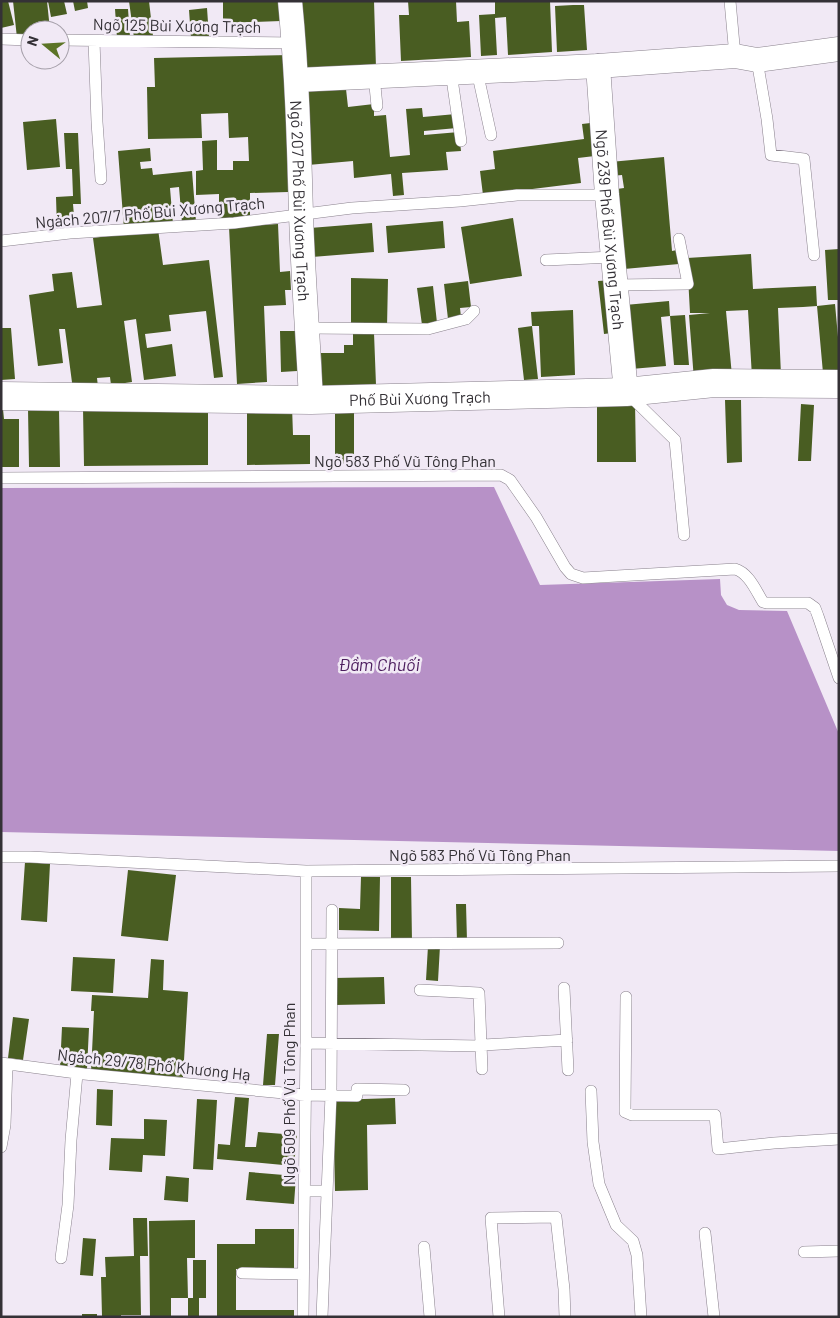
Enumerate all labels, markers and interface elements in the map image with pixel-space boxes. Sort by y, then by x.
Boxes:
street label: Ngõ 125 Bùi Xương Trạch [93,14,261,36]
north arrow [20,20,70,70]
text: N [23,34,42,48]
street label: Ngõ 207 Phố Bùi Xương Trạch [288,100,315,302]
street label: Ngõ 239 Phố Bùi Xương Trạch [593,129,629,331]
street label: Ngách 207/7 Phố Bùi Xương Trạch [34,192,266,232]
street label: Phố Bùi Xương Trạch [349,386,491,409]
street label: Ngõ 583 Phố Vũ Tông Phan [314,451,496,470]
water label: Đầm Chuối [338,653,420,675]
street label: Ngõ 583 Phố Vũ Tông Phan [389,845,571,864]
street label: Ngõ 509 Phố Vũ Tông Phan [279,1003,298,1185]
street label: Ngách 29/78 Phố Khương Hạ [56,1044,252,1084]

